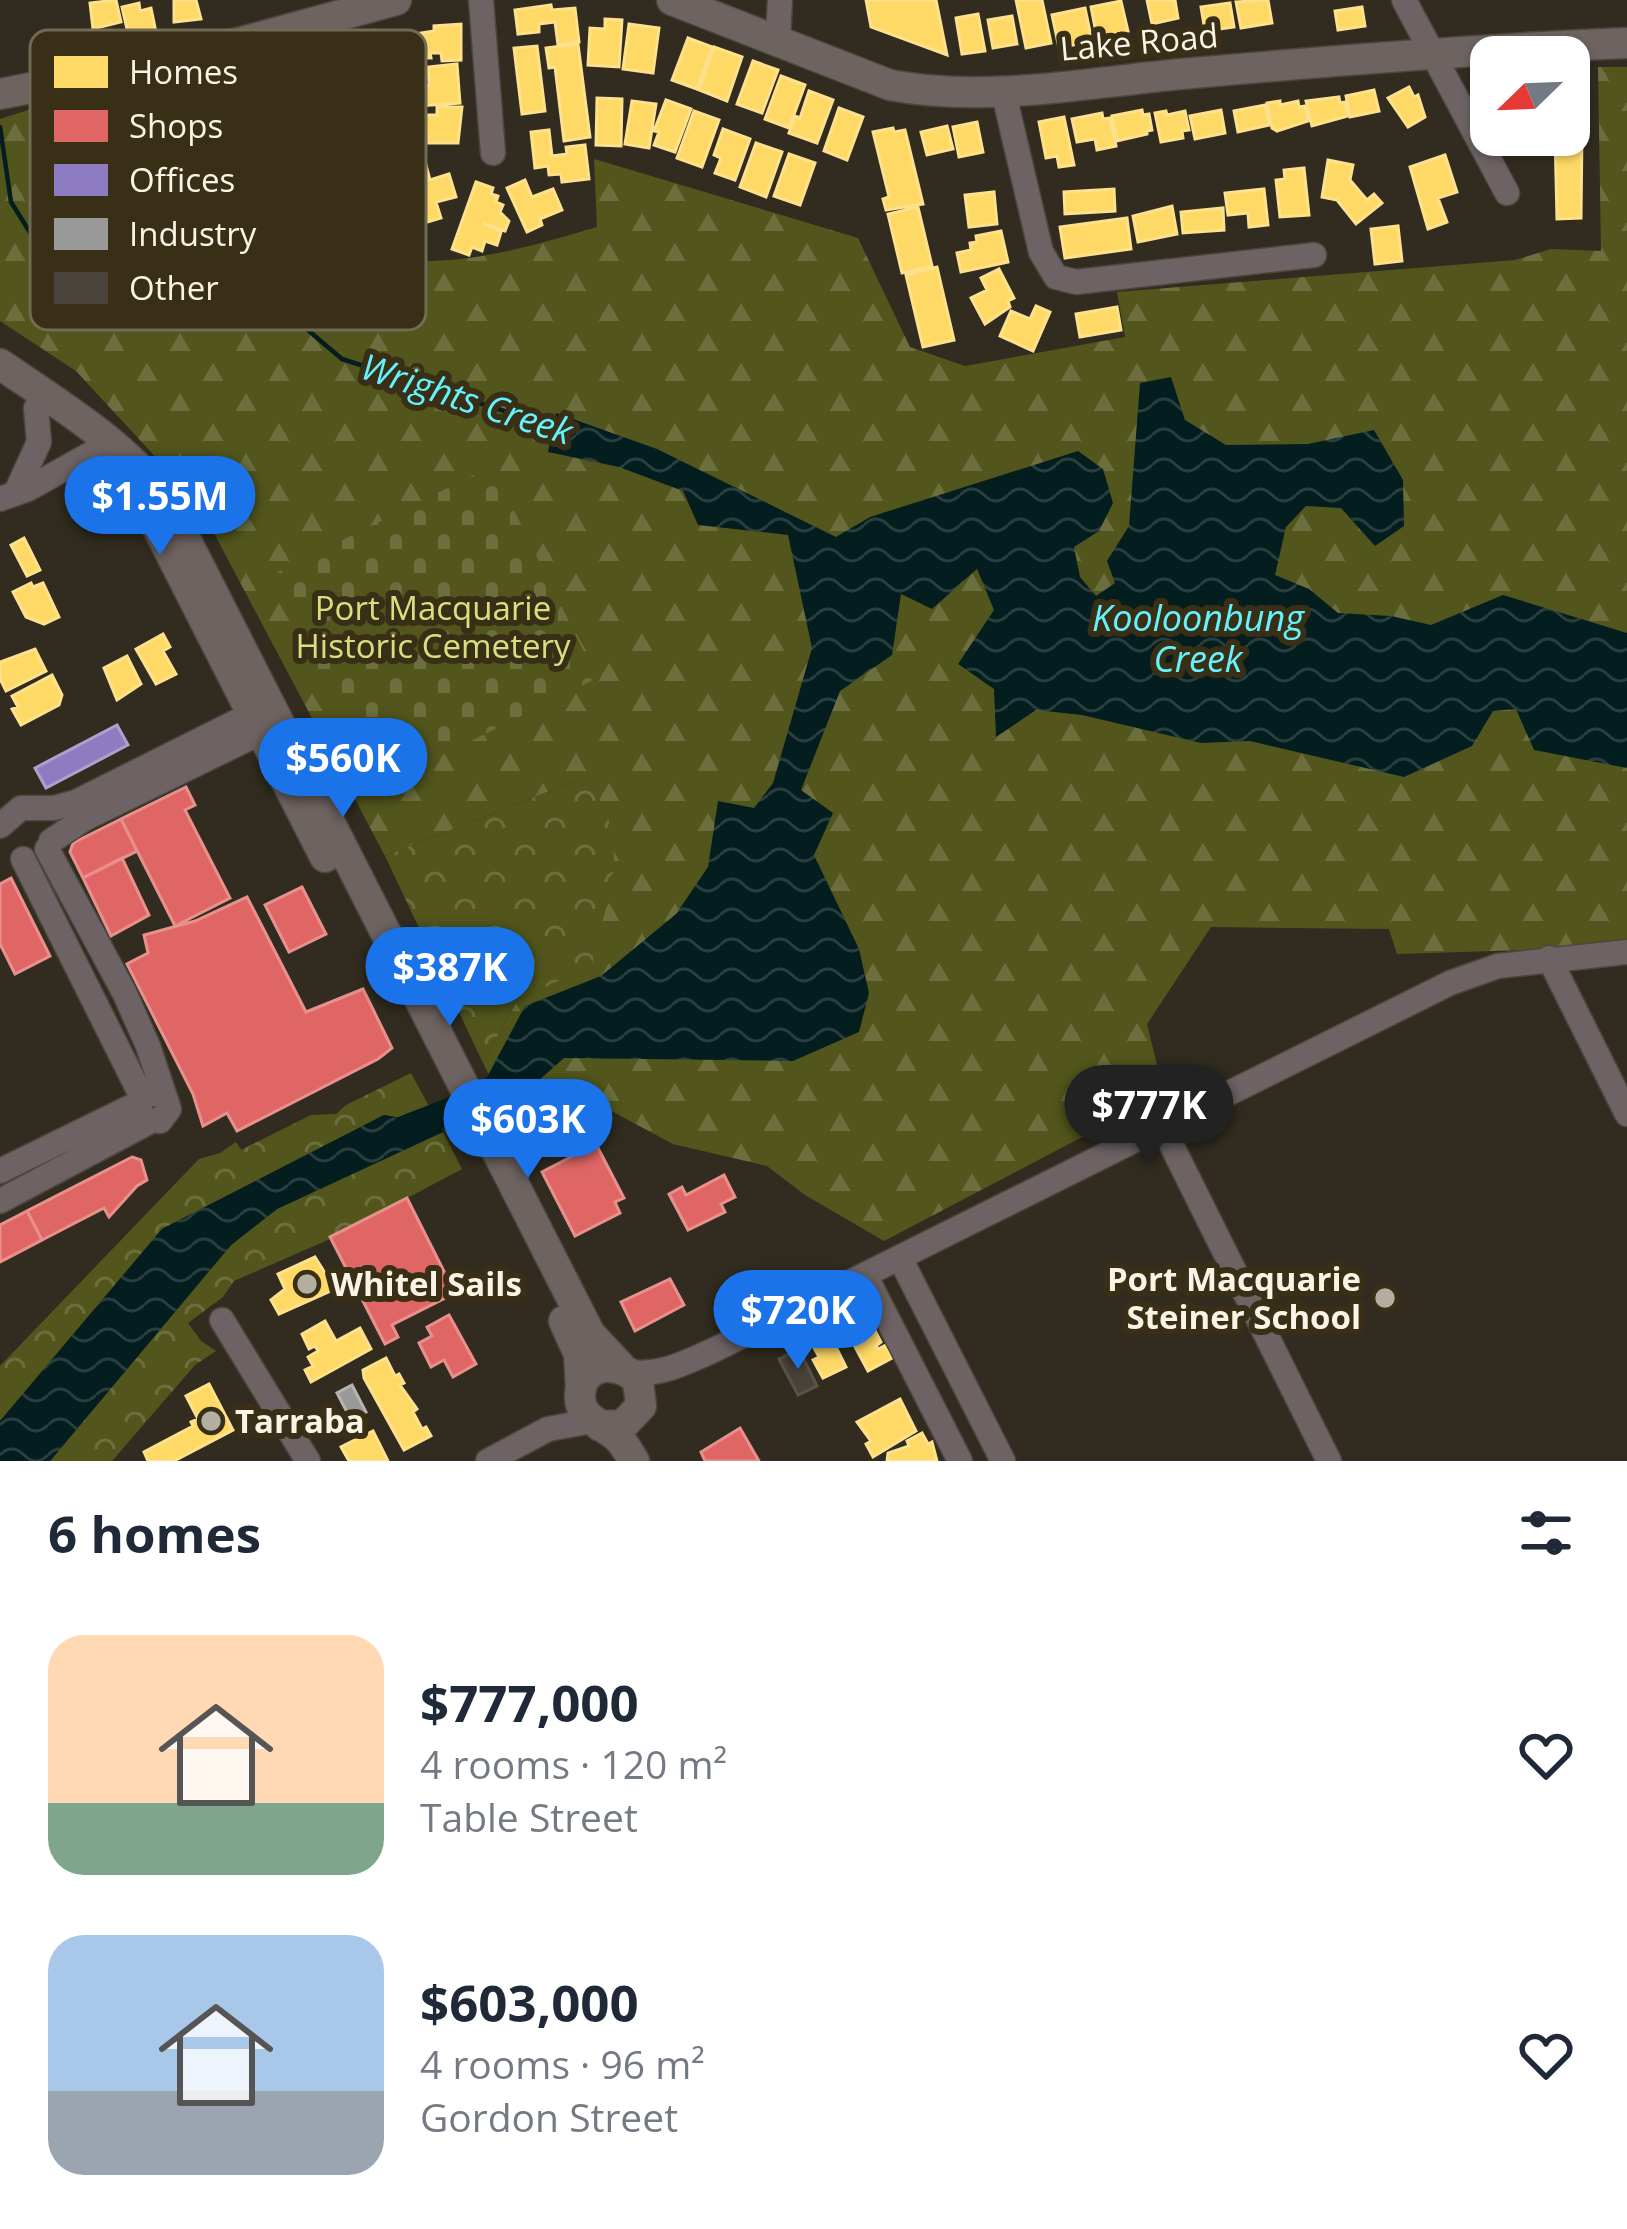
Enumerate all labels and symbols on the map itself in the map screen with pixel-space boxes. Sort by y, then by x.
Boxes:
street label: Lake Road [1058,12,1220,71]
legend [30,30,426,330]
north arrow [1470,36,1590,156]
text: Homes [129,49,238,94]
text: Shops [129,103,223,148]
text: Offices [129,157,235,202]
text: Industry [129,211,257,256]
text: Other [129,265,219,310]
water label: Wrights Creek [355,341,580,456]
pin: $1.55M [62,456,258,558]
park label: Port Macquarie Historic Cemetery [296,585,571,668]
water label: Kooloonbung Creek [1092,593,1305,683]
pin: $560K [259,718,427,820]
pin: $387K [366,927,534,1029]
pin: $777K [1065,1065,1233,1167]
pin: $603K [444,1079,612,1181]
place label: Port Macquarie Steiner School [1107,1256,1361,1339]
place label: Whitel Sails [331,1261,522,1306]
pin: $720K [714,1270,882,1372]
marker: Whitel Sails [294,1271,320,1297]
marker: Port Macquarie Steiner School [1372,1285,1398,1311]
place label: Tarraba [235,1398,365,1443]
marker: Tarraba [198,1408,224,1434]

